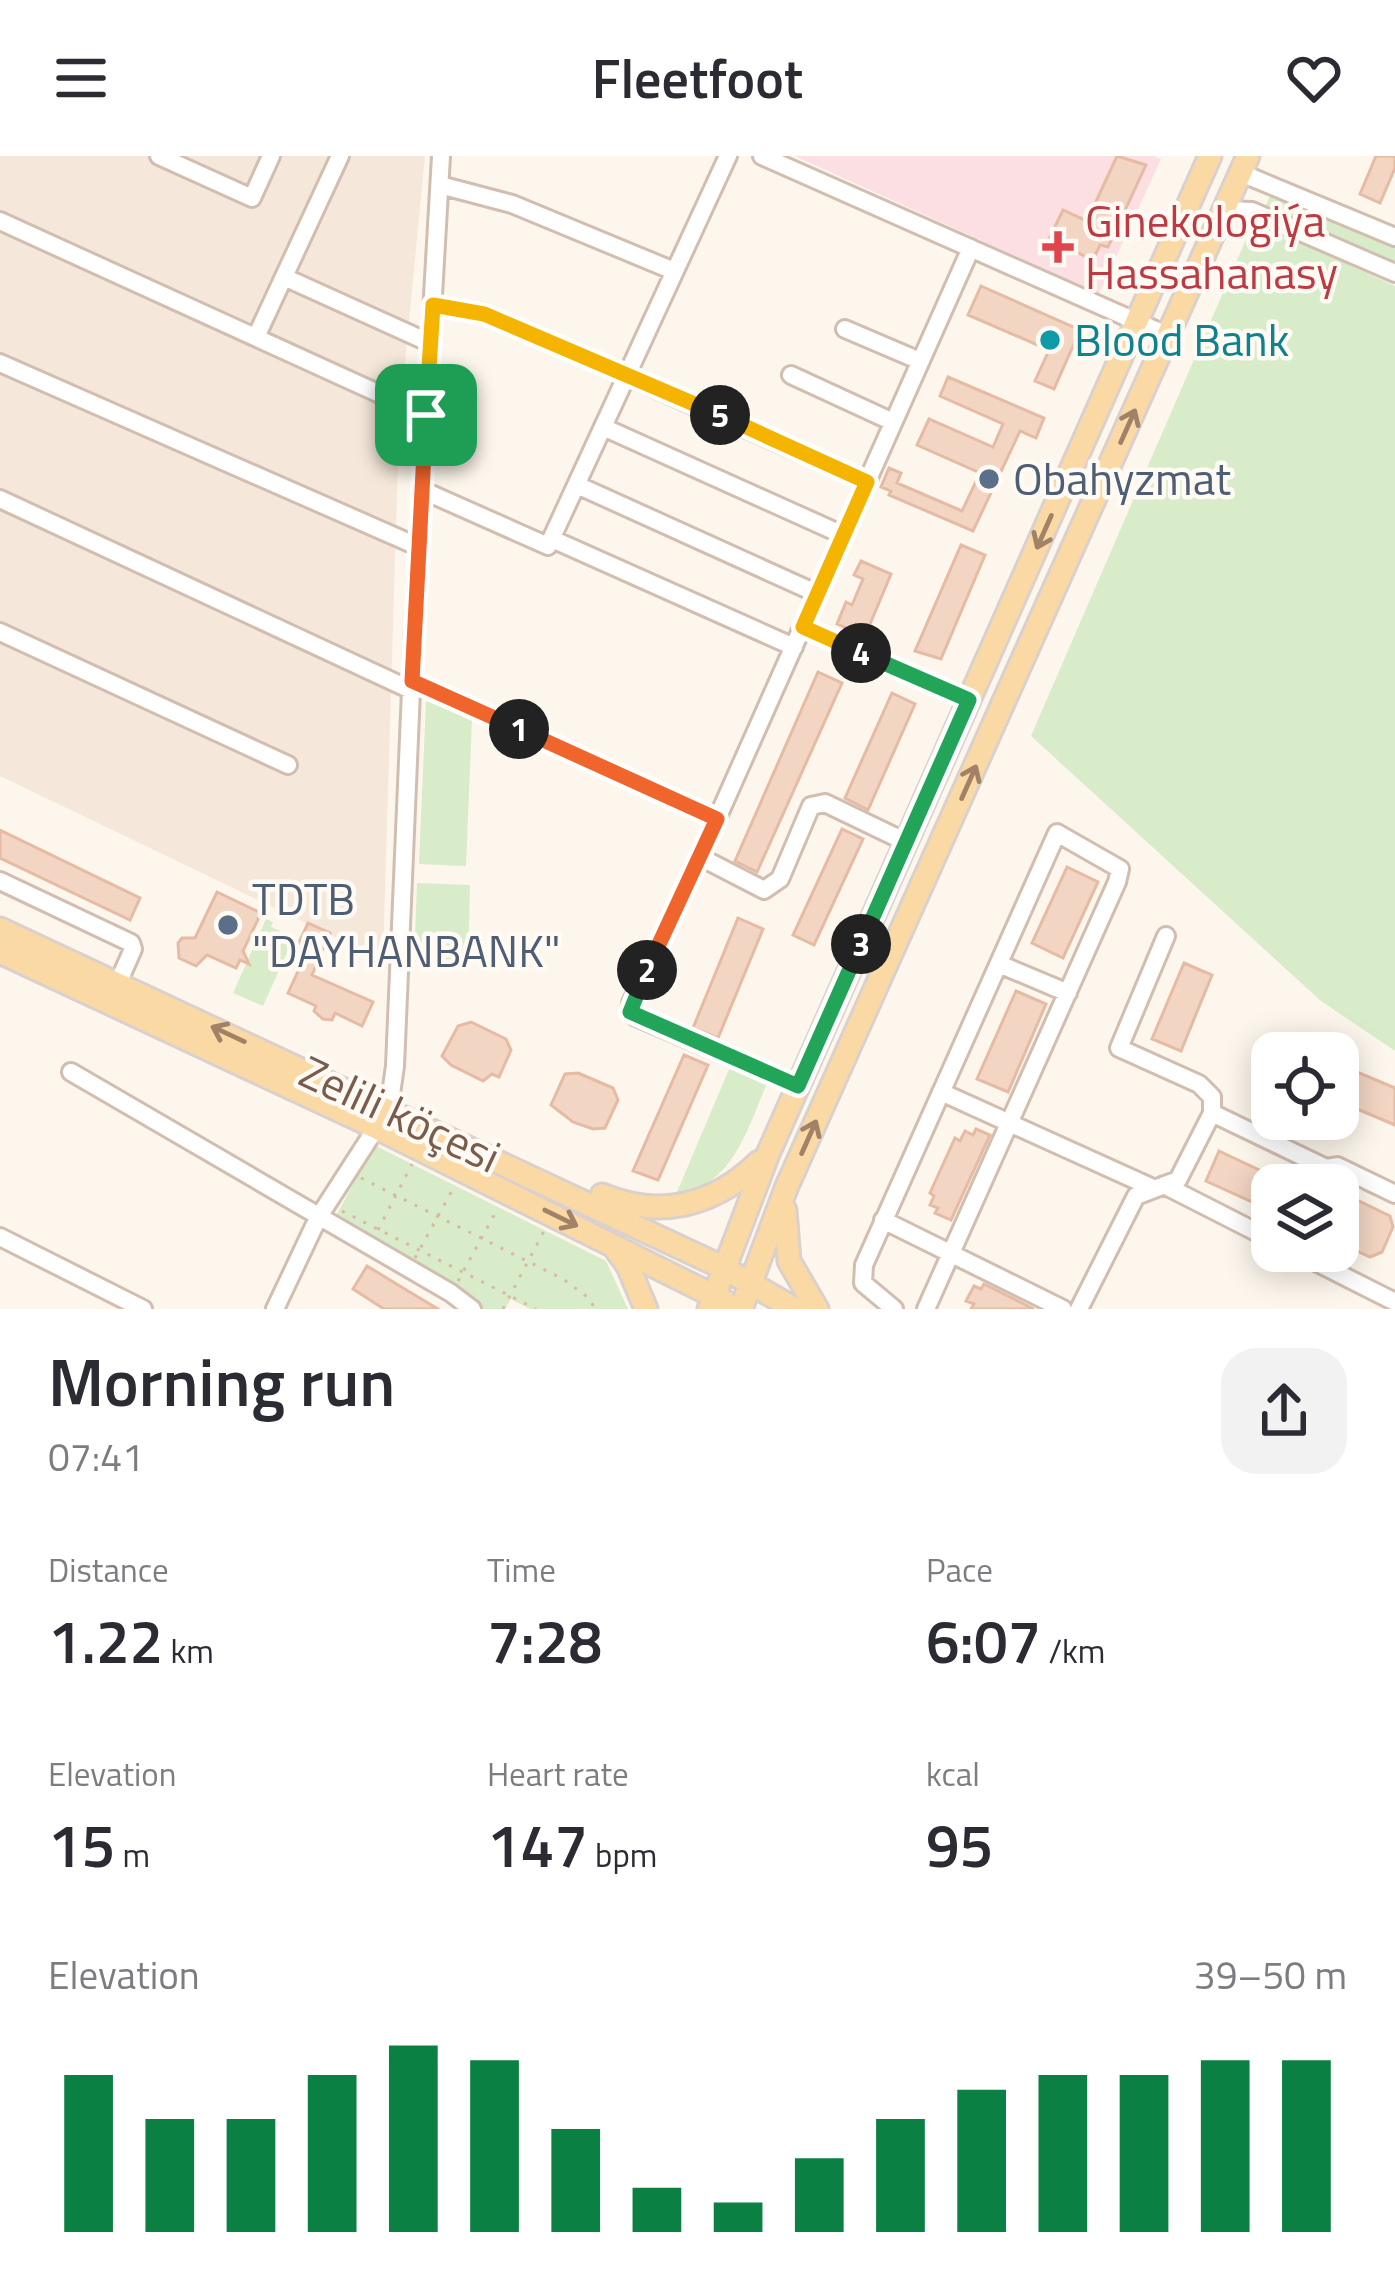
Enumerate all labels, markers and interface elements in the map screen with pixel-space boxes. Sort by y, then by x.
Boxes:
text: Fleetfoot [592,37,803,119]
icon: menu [48,45,114,111]
icon: heart [1281,45,1347,111]
place label: Ginekologiýa Hassahanasy [1085,186,1338,306]
marker: Ginekologiýa Hassahanasy [1042,231,1074,263]
place label: Blood Bank [1074,305,1289,373]
marker: Blood Bank [1037,327,1063,353]
pin [375,364,477,466]
icon: arrive [393,382,459,448]
pin: 5 [690,385,750,445]
text: 5 [711,390,729,440]
one-way arrow [1119,409,1141,445]
place label: Obahyzmat [1013,444,1231,512]
marker: Obahyzmat [976,466,1002,492]
one-way arrow [1031,513,1053,549]
pin: 4 [831,623,891,683]
text: 4 [852,628,870,678]
pin: 1 [489,699,549,759]
text: 1 [510,704,528,754]
one-way arrow [959,764,981,800]
place label: TDTB "DAYHANBANK" [252,864,561,984]
marker: TDTB "DAYHANBANK" [215,912,241,938]
pin: 3 [831,914,891,974]
text: 3 [852,919,870,969]
pin: 2 [617,940,677,1000]
text: 2 [638,945,656,995]
one-way arrow [211,1022,247,1044]
map controls [1251,1032,1359,1272]
button: locate [1251,1032,1359,1140]
street label: Zelili köçesi [289,1037,512,1189]
one-way arrow [799,1120,821,1156]
button: layers [1251,1164,1359,1272]
one-way arrow [543,1208,578,1231]
text: Morning run [48,1331,395,1432]
button: share [1221,1348,1347,1474]
text: 07:41 [48,1427,144,1486]
text: Distance [48,1545,169,1595]
text: Time [487,1545,556,1595]
text: Pace [926,1545,993,1595]
text: 1.22 [48,1595,163,1686]
text: 7:28 [487,1595,602,1686]
text: 6:07 [926,1595,1041,1686]
text: km [163,1626,214,1676]
text: /km [1041,1626,1105,1676]
text: Elevation [48,1749,176,1799]
text: Heart rate [487,1749,629,1799]
text: kcal [926,1749,980,1799]
text: 15 [48,1799,115,1890]
text: 147 [487,1799,588,1890]
text: 95 [926,1799,993,1890]
text: m [115,1830,150,1880]
text: bpm [588,1830,657,1880]
text: Elevation [48,1945,200,2004]
text: 39–50 m [1194,1945,1347,2004]

